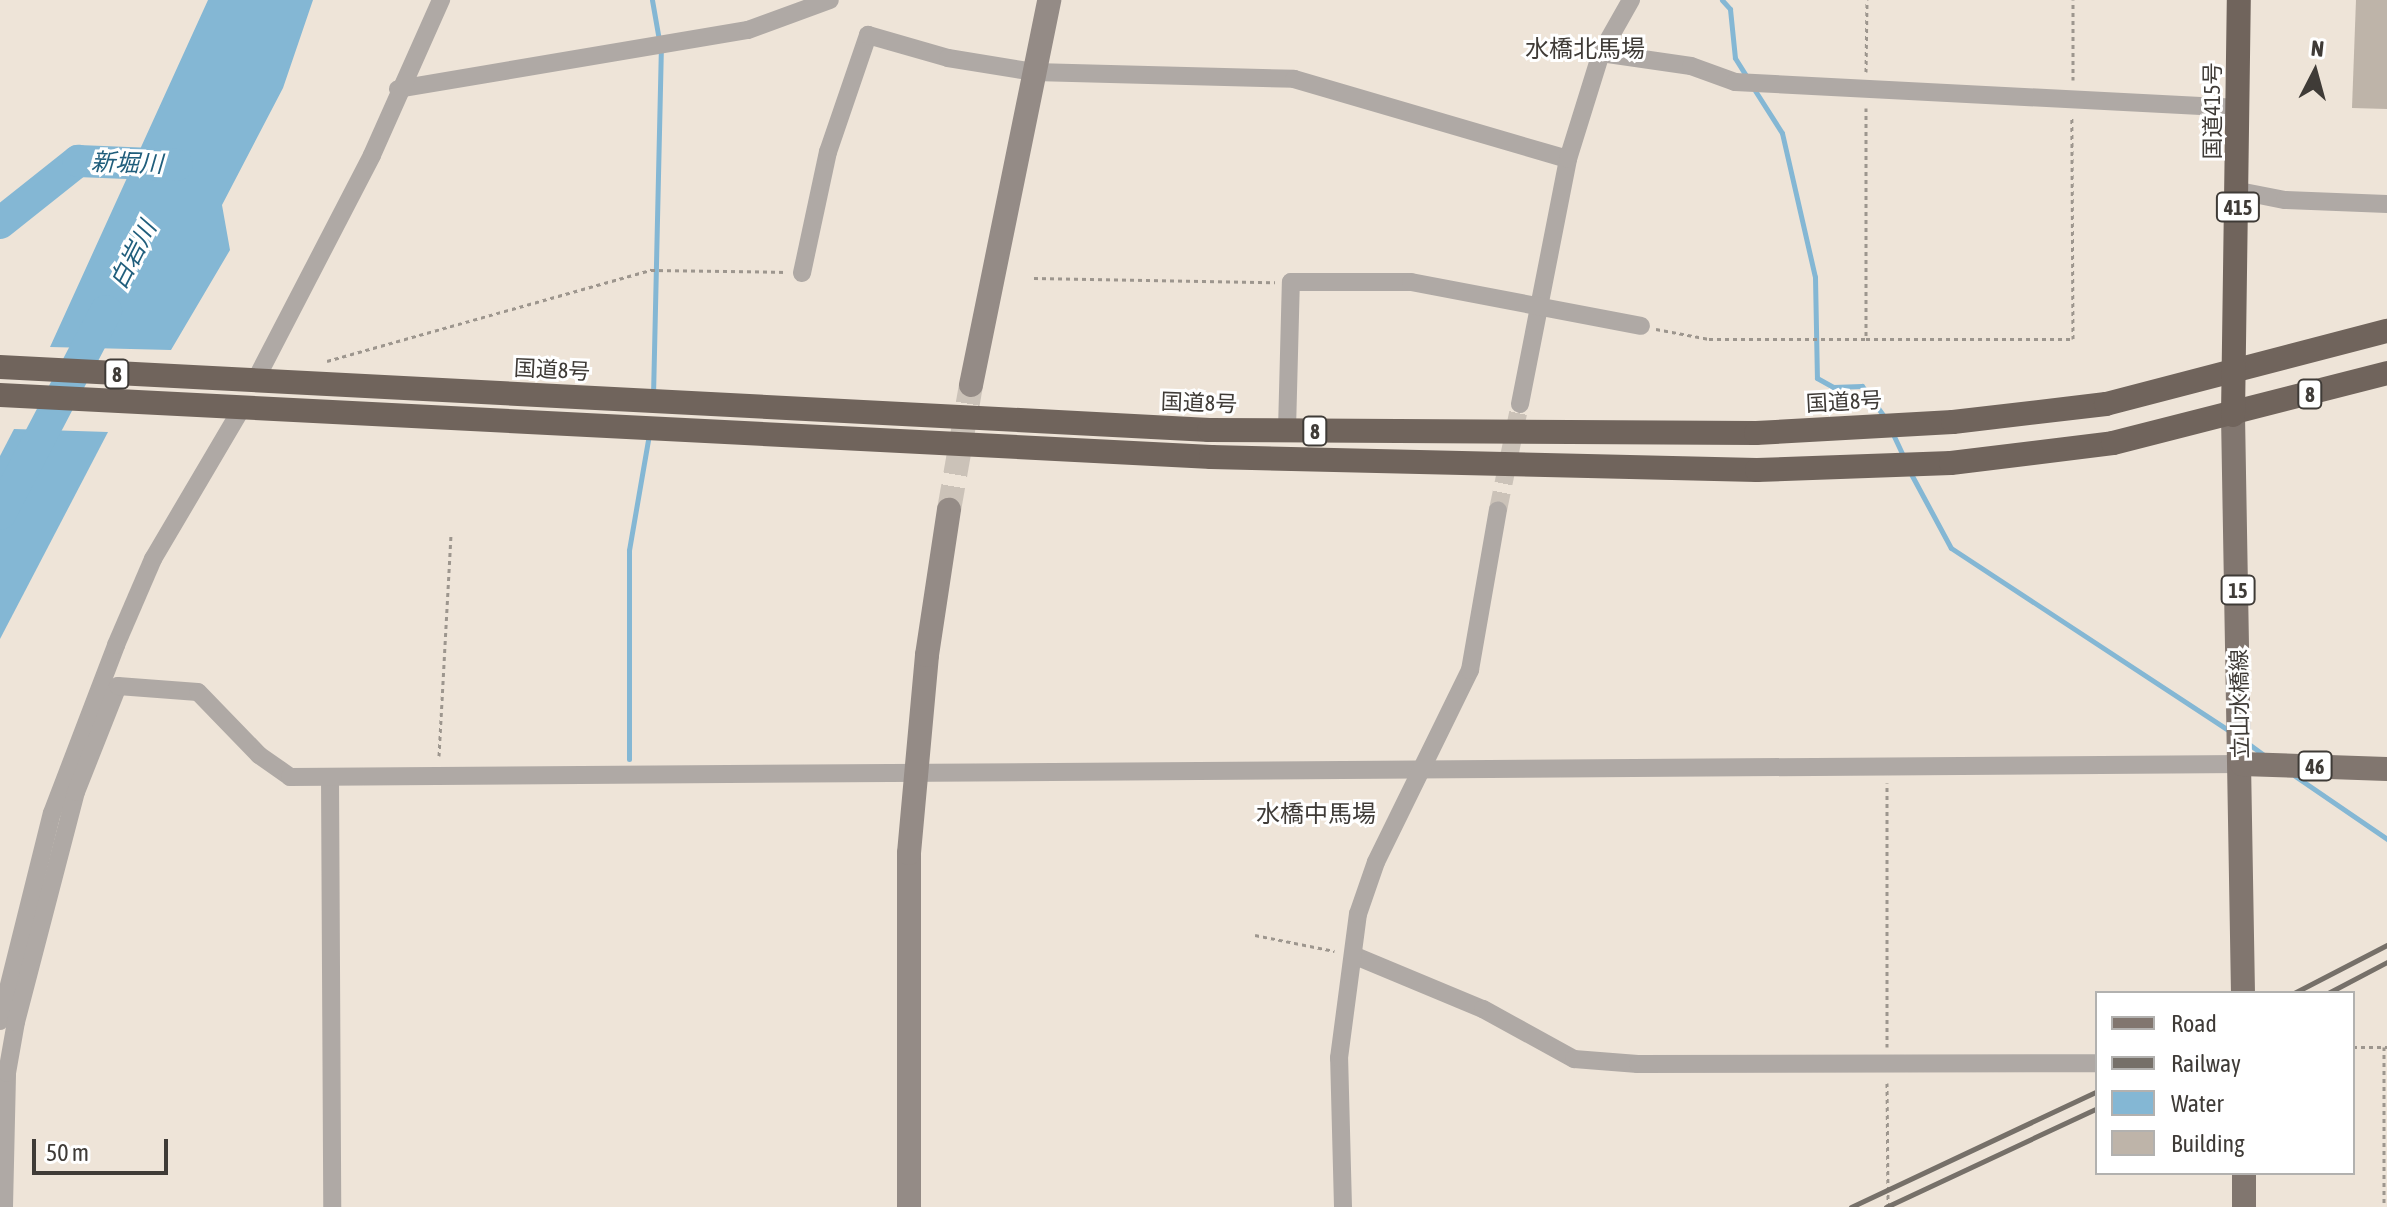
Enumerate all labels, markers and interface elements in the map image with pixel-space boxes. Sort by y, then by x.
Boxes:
north arrow [2275,32,2355,112]
district label: 水橋北馬場 [1525,35,1645,63]
text: N [2310,35,2325,62]
street label: 国道415号 [2200,62,2226,160]
water label: 新堀川 [91,147,163,179]
road number: 415 [2214,191,2262,223]
water label: 白岩川 [104,216,162,294]
street label: 国道8号 [513,355,591,385]
road number: 8 [103,358,131,390]
road number: 8 [2296,378,2324,410]
street label: 国道8号 [1805,387,1883,417]
street label: 国道8号 [1160,388,1238,418]
road number: 8 [1301,415,1329,447]
road number: 15 [2220,574,2256,606]
street label: 立山水橋線 [2226,649,2254,759]
road number: 46 [2297,750,2333,782]
district label: 水橋中馬場 [1256,800,1376,828]
legend [2095,991,2355,1175]
text: Road [2171,1010,2217,1037]
text: Railway [2171,1050,2241,1077]
text: Water [2171,1090,2224,1117]
scale bar [36,1123,172,1173]
text: Building [2171,1130,2244,1157]
text: 50 m [46,1139,89,1166]

